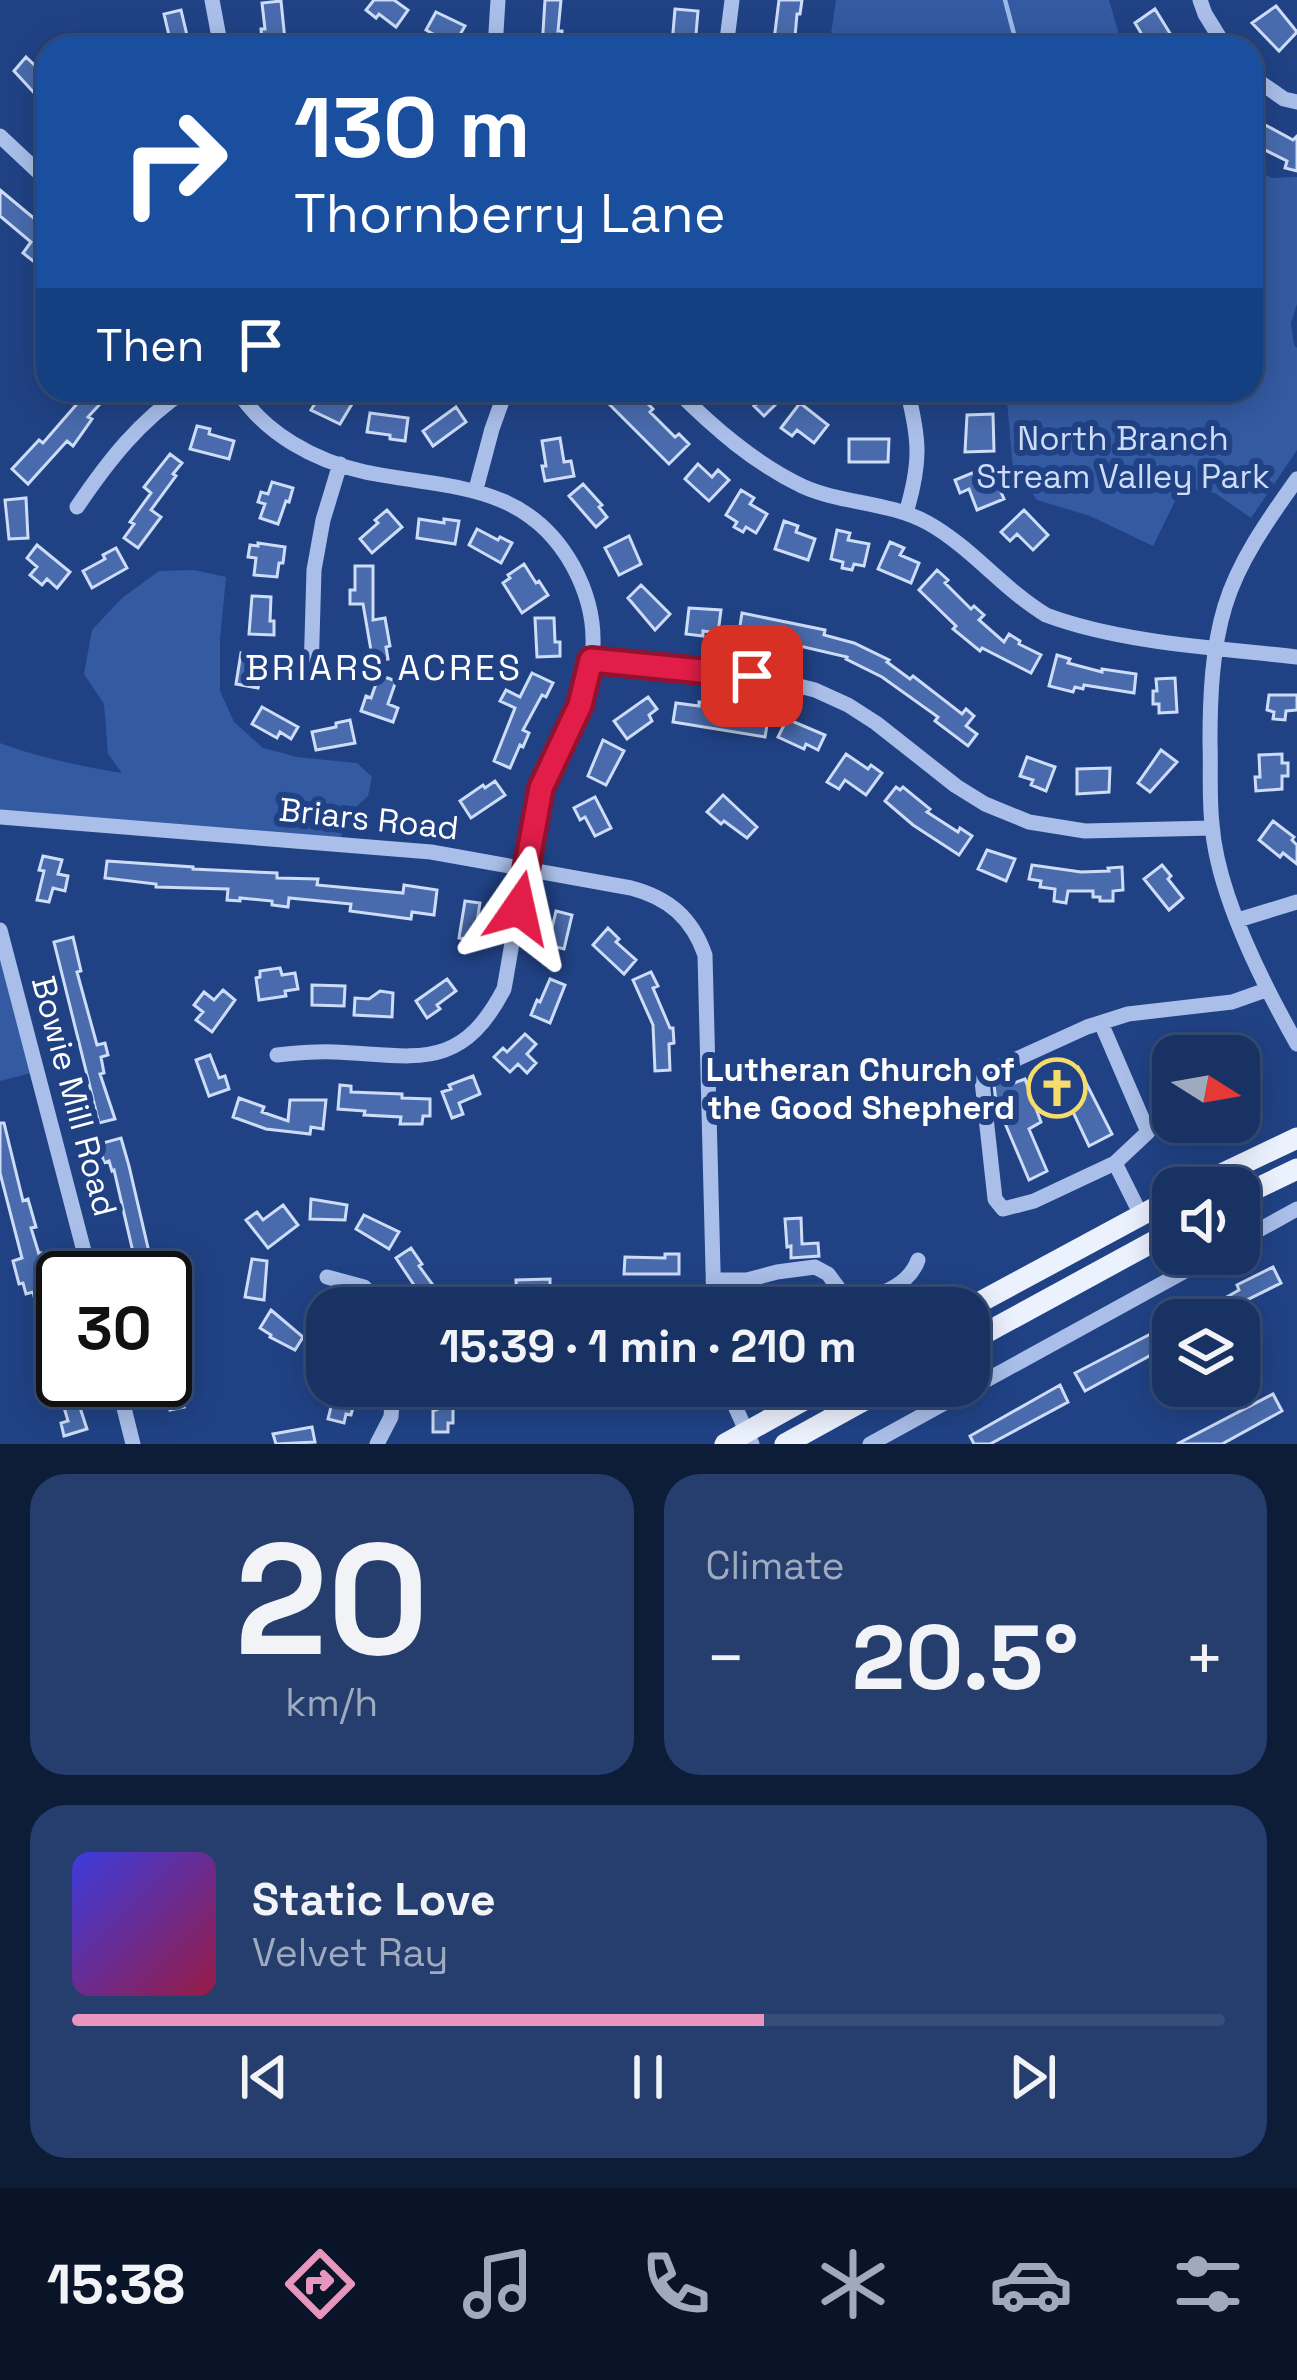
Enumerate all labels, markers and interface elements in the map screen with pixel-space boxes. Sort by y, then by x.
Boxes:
text: 130 m [294,74,531,182]
icon: right [96,84,252,240]
text: Thornberry Lane [294,179,726,248]
icon: arrive [228,312,294,378]
text: Then [96,317,204,374]
park label: North Branch Stream Valley Park [976,418,1270,498]
pin [701,625,803,727]
icon: arrive [719,643,785,709]
district label: BRIARS ACRES [245,645,523,691]
street label: Briars Road [277,789,461,849]
position arrow [456,845,582,971]
street label: Bowie Mill Road [22,972,126,1221]
north arrow [1152,1035,1260,1143]
map controls [1152,1035,1260,1407]
place label: Lutheran Church of the Good Shepherd [706,1049,1015,1129]
church icon: Lutheran Church of the Good Shepherd [1026,1057,1088,1119]
button: sound [1152,1167,1260,1275]
speed limit sign: 30 [36,1251,192,1407]
button: layers [1152,1299,1260,1407]
text: 15:39 · 1 min · 210 m [439,1318,857,1375]
text: 20 [235,1500,429,1700]
text: Climate [706,1541,845,1590]
text: 20.5° [852,1600,1079,1715]
text: − [706,1616,746,1700]
text: + [1184,1616,1225,1700]
text: km/h [285,1678,378,1727]
text: Static Love [252,1871,496,1928]
text: Velvet Ray [252,1928,448,1977]
icon: previous [231,2044,297,2110]
icon: pause [615,2044,681,2110]
icon: next [1000,2044,1066,2110]
icon: directions [278,2242,362,2326]
icon: music [456,2242,540,2326]
icon: phone [634,2242,718,2326]
icon: climate [811,2242,895,2326]
icon: car [989,2242,1073,2326]
icon: filters [1166,2242,1250,2326]
text: 15:38 [47,2250,185,2319]

